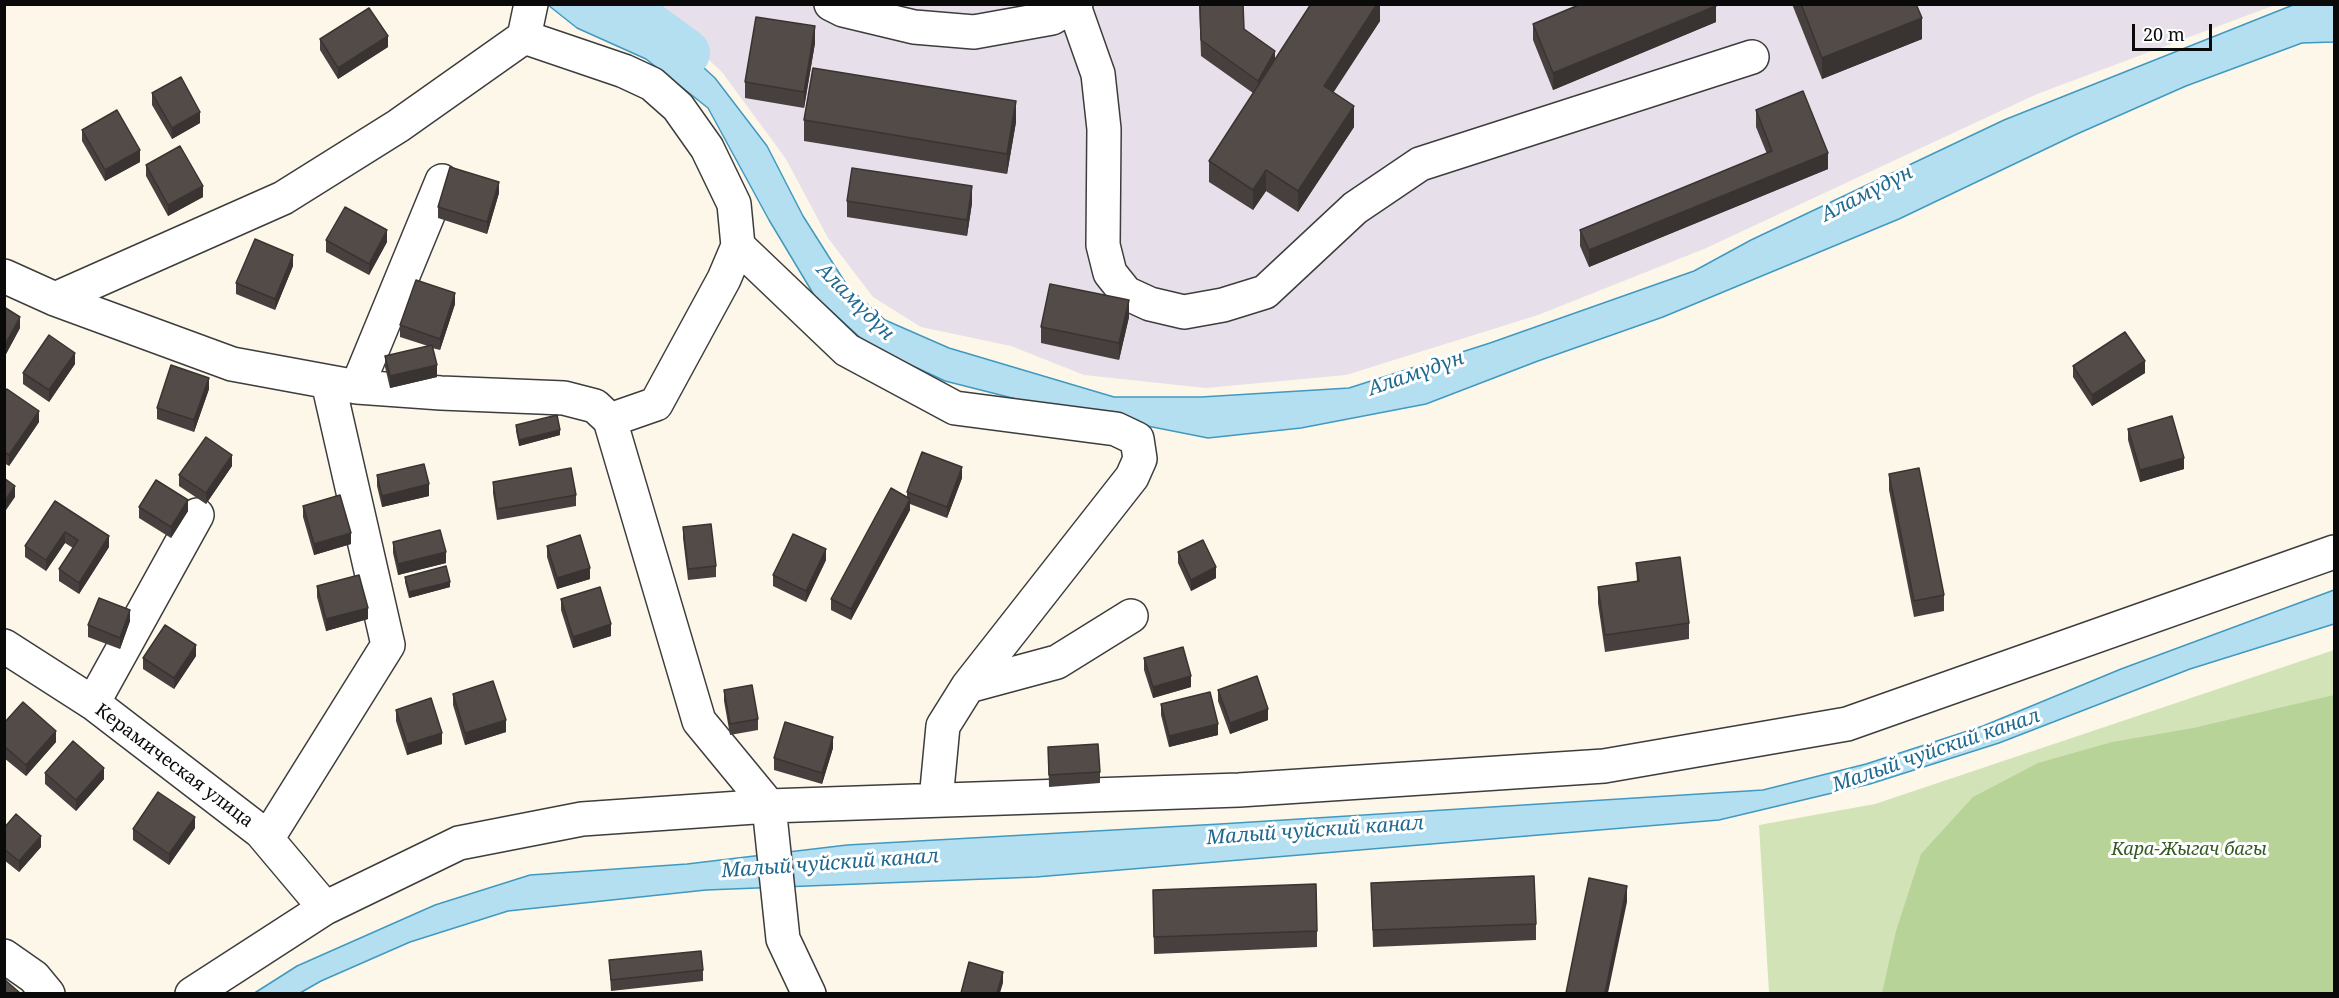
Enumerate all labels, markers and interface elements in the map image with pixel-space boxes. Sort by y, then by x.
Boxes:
scale bar [2135,12,2214,50]
text: 20 m [2143,22,2185,46]
water label: Аламүдүн [1817,161,1917,227]
water label: Аламүдүн [811,258,899,346]
water label: Аламүдүн [1365,346,1467,402]
street label: Керамическая улица [91,700,257,832]
water label: Малый чуйский канал [1829,704,2043,798]
water label: Малый чуйский канал [1206,811,1424,851]
park label: Кара-Жыгач багы [2111,839,2267,861]
water label: Малый чуйский канал [721,844,939,884]

